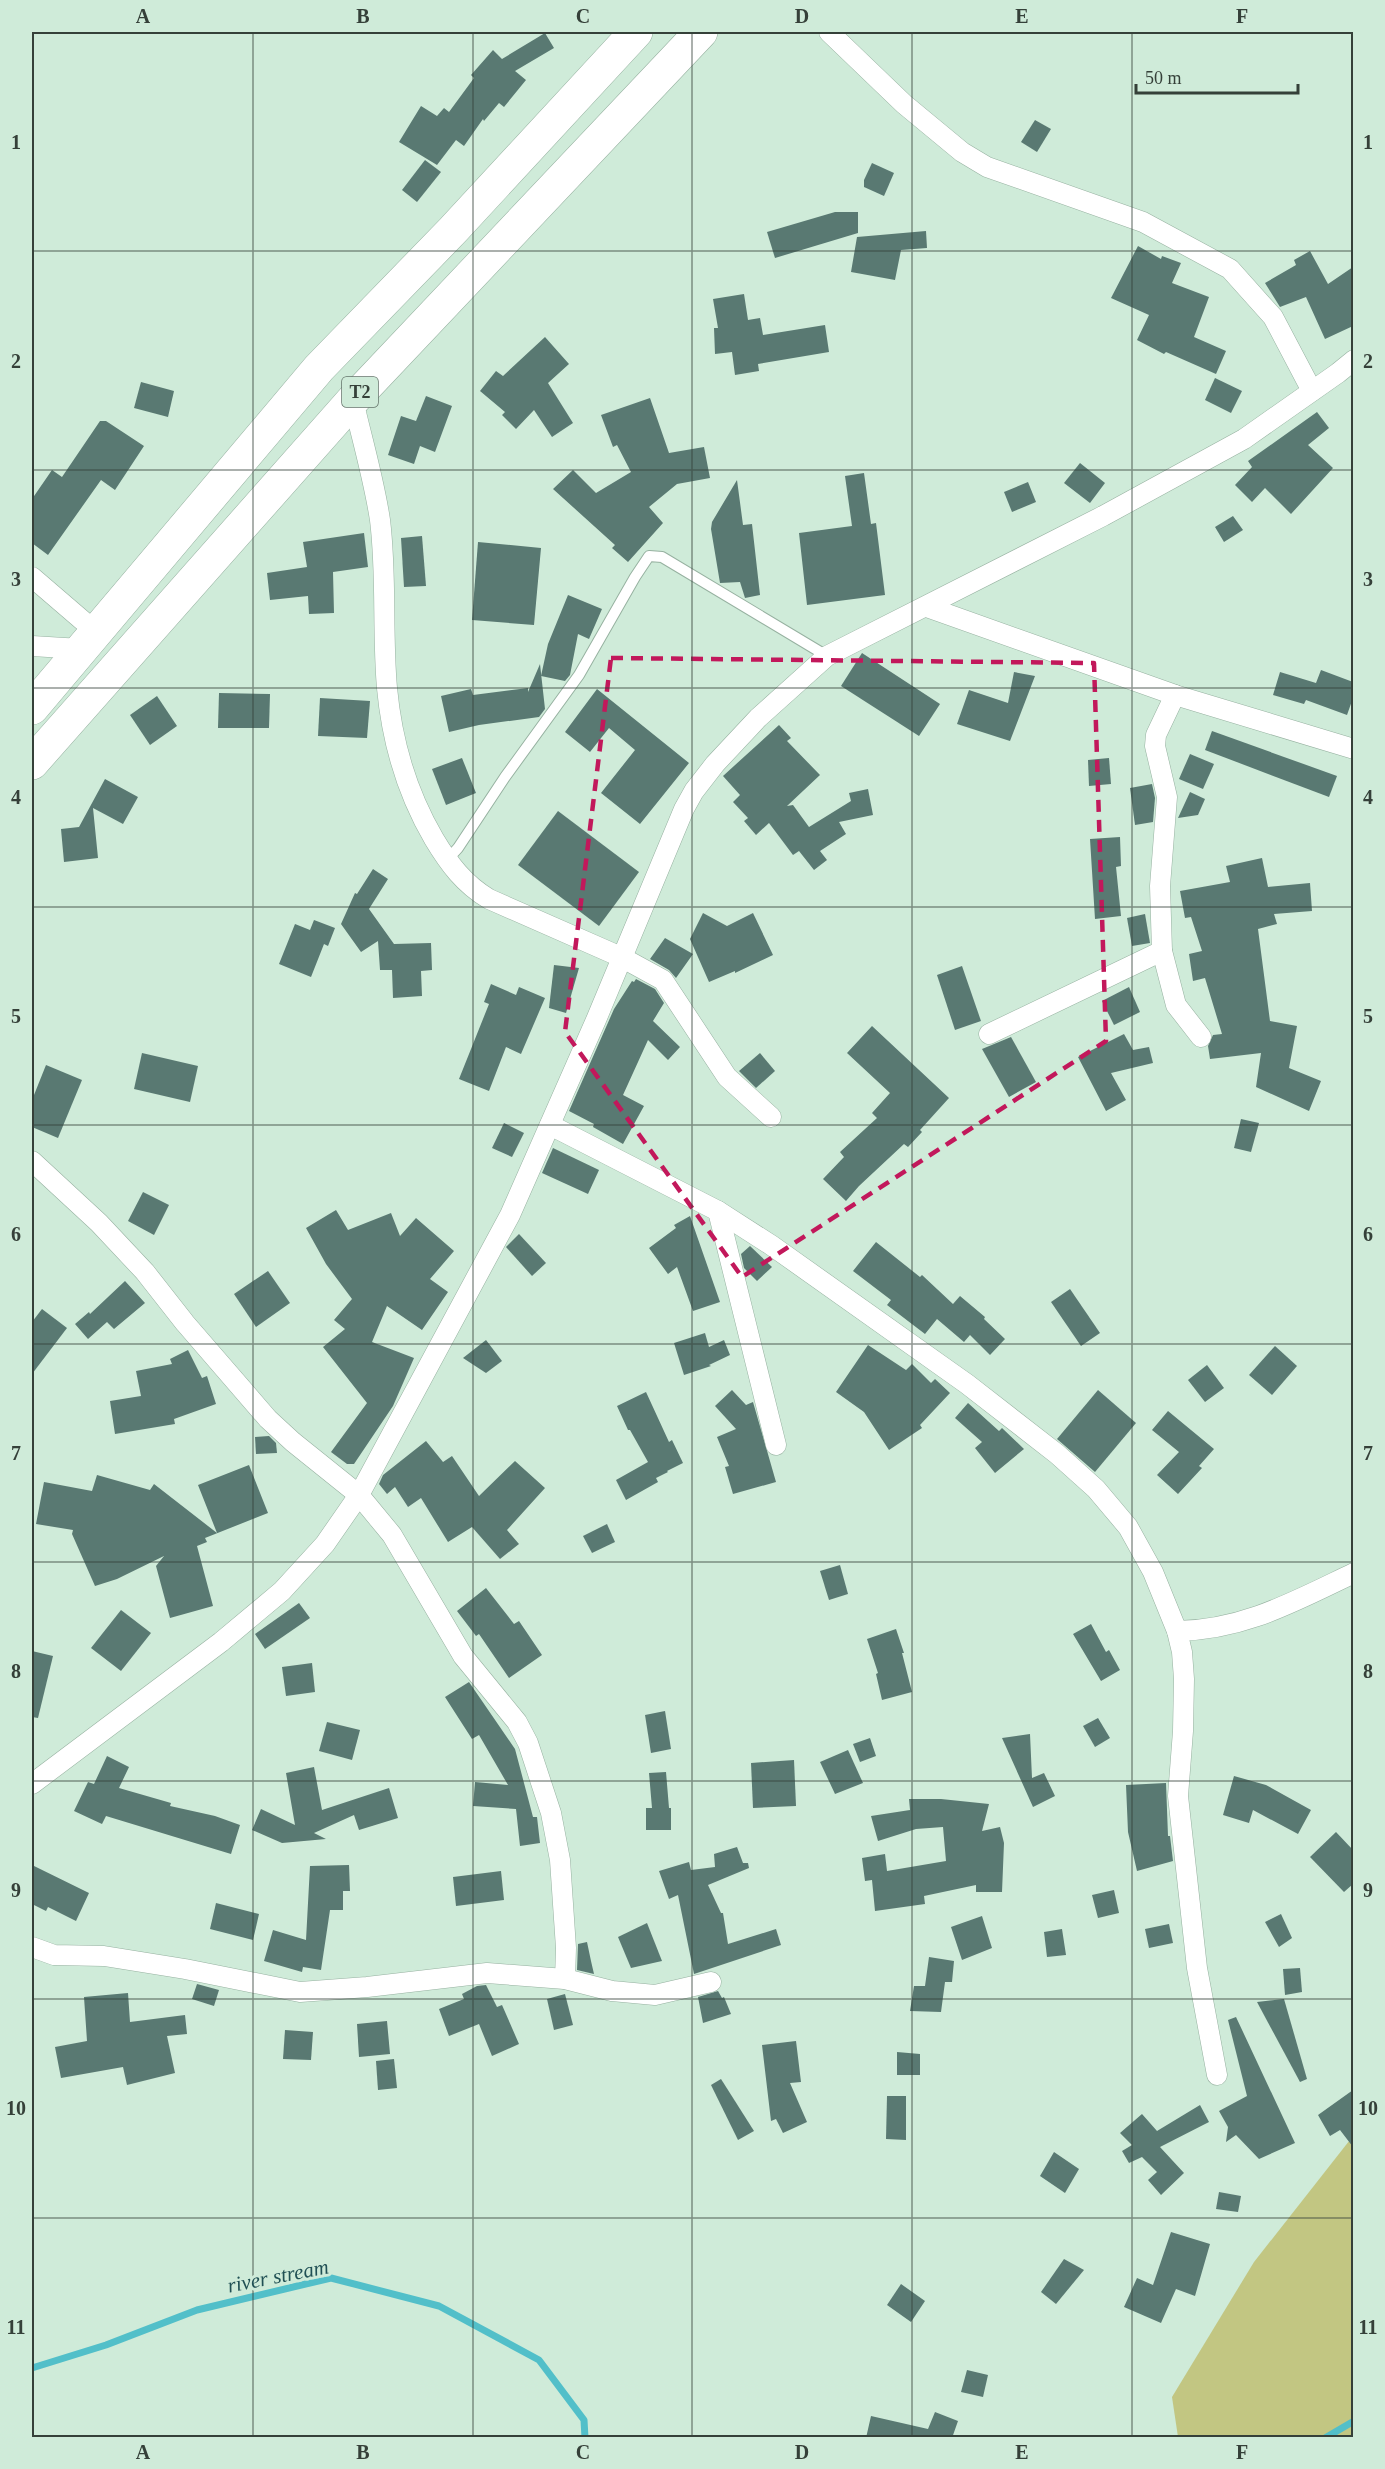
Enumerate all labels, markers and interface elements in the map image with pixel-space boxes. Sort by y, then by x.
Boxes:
text: A [136,5,151,27]
text: B [356,5,370,27]
text: C [576,5,590,27]
text: D [795,5,809,27]
text: E [1015,5,1029,27]
text: F [1236,5,1248,27]
scale bar [1136,57,1298,95]
text: 50 m [1145,68,1182,88]
text: 1 [11,131,21,153]
text: 1 [1363,131,1373,153]
text: 2 [11,350,21,372]
text: 2 [1363,350,1373,372]
road number: T2 [342,377,378,407]
text: 3 [11,568,21,590]
text: 3 [1363,568,1373,590]
text: 4 [11,786,21,808]
text: 4 [1363,786,1373,808]
text: 5 [11,1005,21,1027]
text: 5 [1363,1005,1373,1027]
text: 6 [11,1223,21,1245]
text: 6 [1363,1223,1373,1245]
text: 7 [11,1442,21,1464]
text: 7 [1363,1442,1373,1464]
text: 8 [11,1660,21,1682]
text: 8 [1363,1660,1373,1682]
text: 9 [11,1879,21,1901]
text: 9 [1363,1879,1373,1901]
text: 10 [6,2097,26,2119]
text: 10 [1358,2097,1378,2119]
water label: river stream [225,2254,331,2298]
text: 11 [7,2316,25,2338]
text: 11 [1359,2316,1377,2338]
text: A [136,2441,151,2463]
text: B [356,2441,370,2463]
text: C [576,2441,590,2463]
text: D [795,2441,809,2463]
text: E [1015,2441,1029,2463]
text: F [1236,2441,1248,2463]

